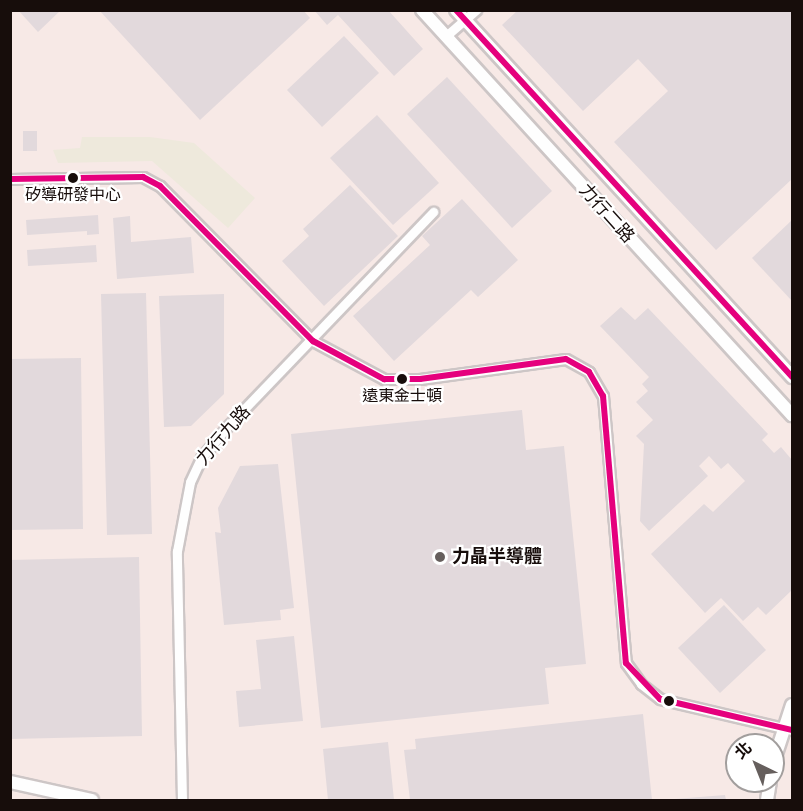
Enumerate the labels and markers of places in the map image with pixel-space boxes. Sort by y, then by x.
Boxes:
marker: 矽導研發中心 [67,172,79,184]
place label: 矽導研發中心 [25,186,121,206]
marker: 遠東金士頓 [396,373,408,385]
place label: 遠東金士頓 [362,387,442,407]
place label: 力晶半導體 [452,546,542,568]
marker: 力晶半導體 [433,550,447,564]
unlabelled marker [663,695,675,707]

